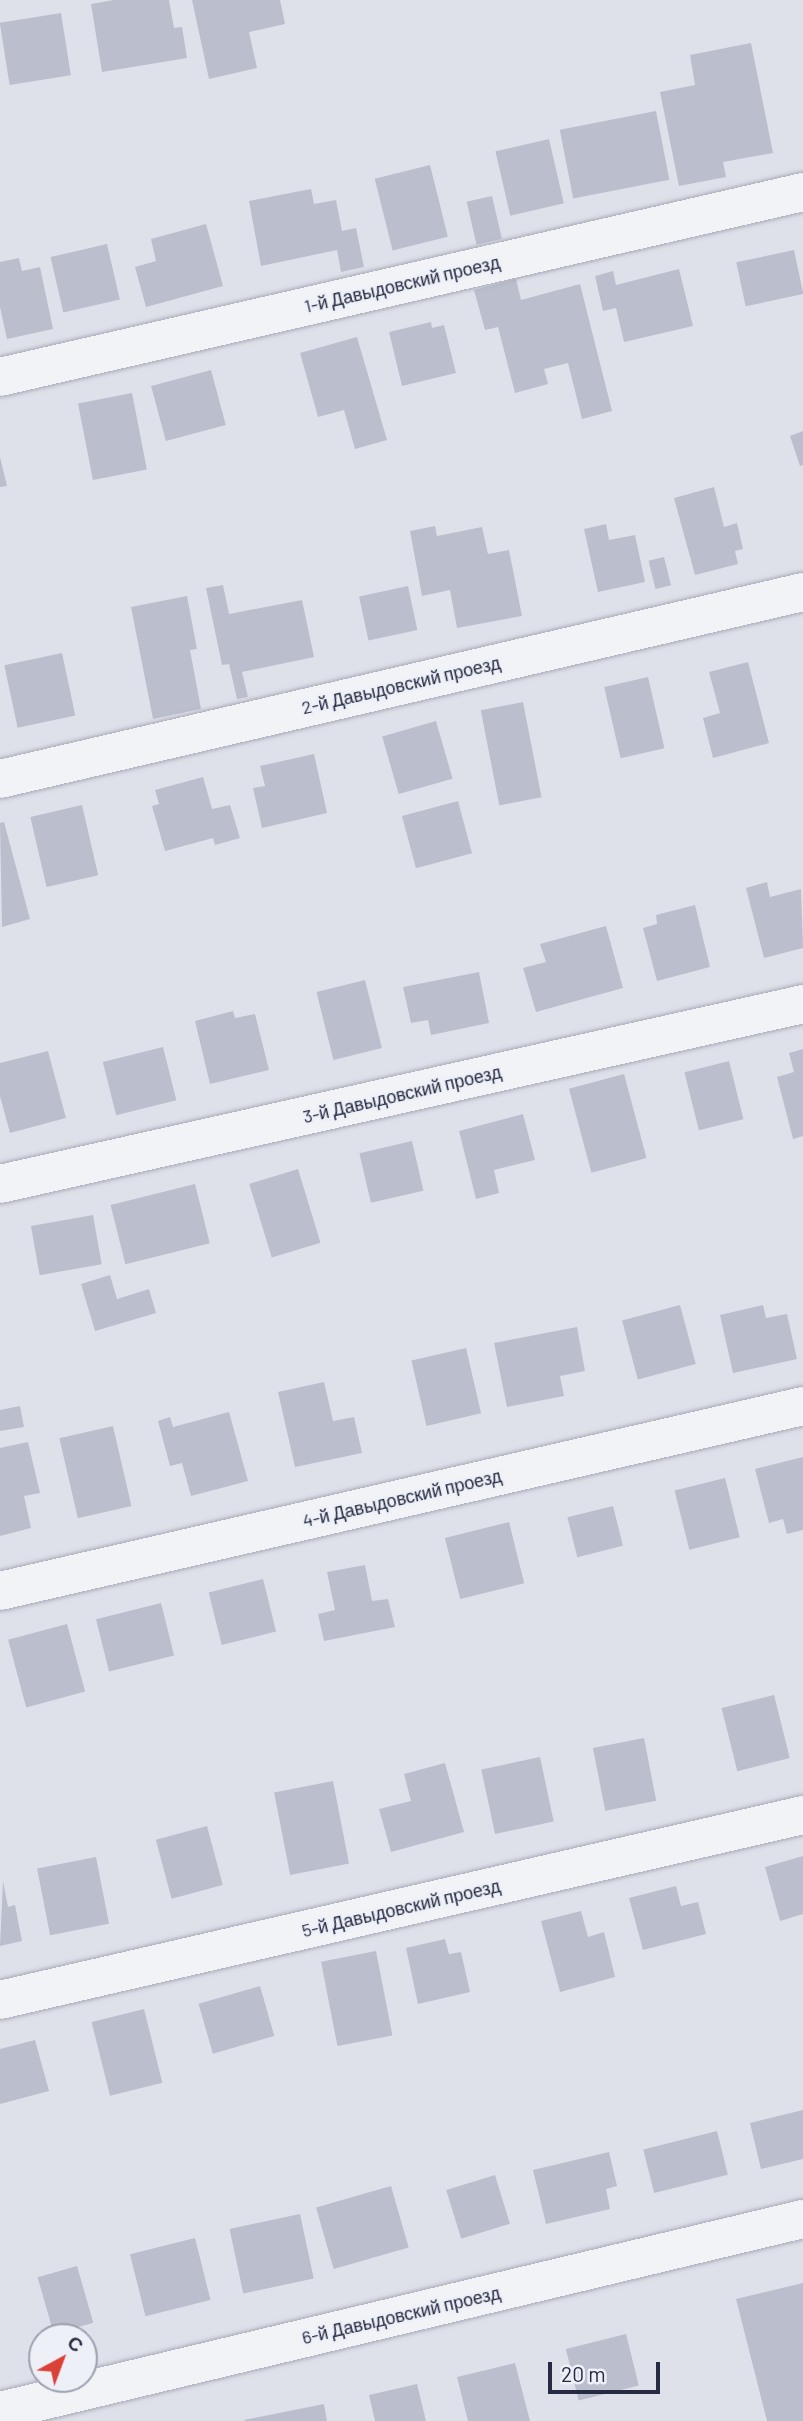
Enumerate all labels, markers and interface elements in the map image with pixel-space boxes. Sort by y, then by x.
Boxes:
street label: 1-й Давыдовский проезд [302,251,502,317]
street label: 2-й Давыдовский проезд [300,652,502,718]
street label: 3-й Давыдовский проезд [301,1061,503,1127]
street label: 4-й Давыдовский проезд [300,1465,504,1531]
street label: 5-й Давыдовский проезд [300,1875,502,1941]
street label: 6-й Давыдовский проезд [300,2282,502,2348]
north arrow [28,2323,98,2393]
text: С [63,2330,89,2356]
scale bar [551,2348,663,2392]
text: 20 m [561,2361,606,2386]

